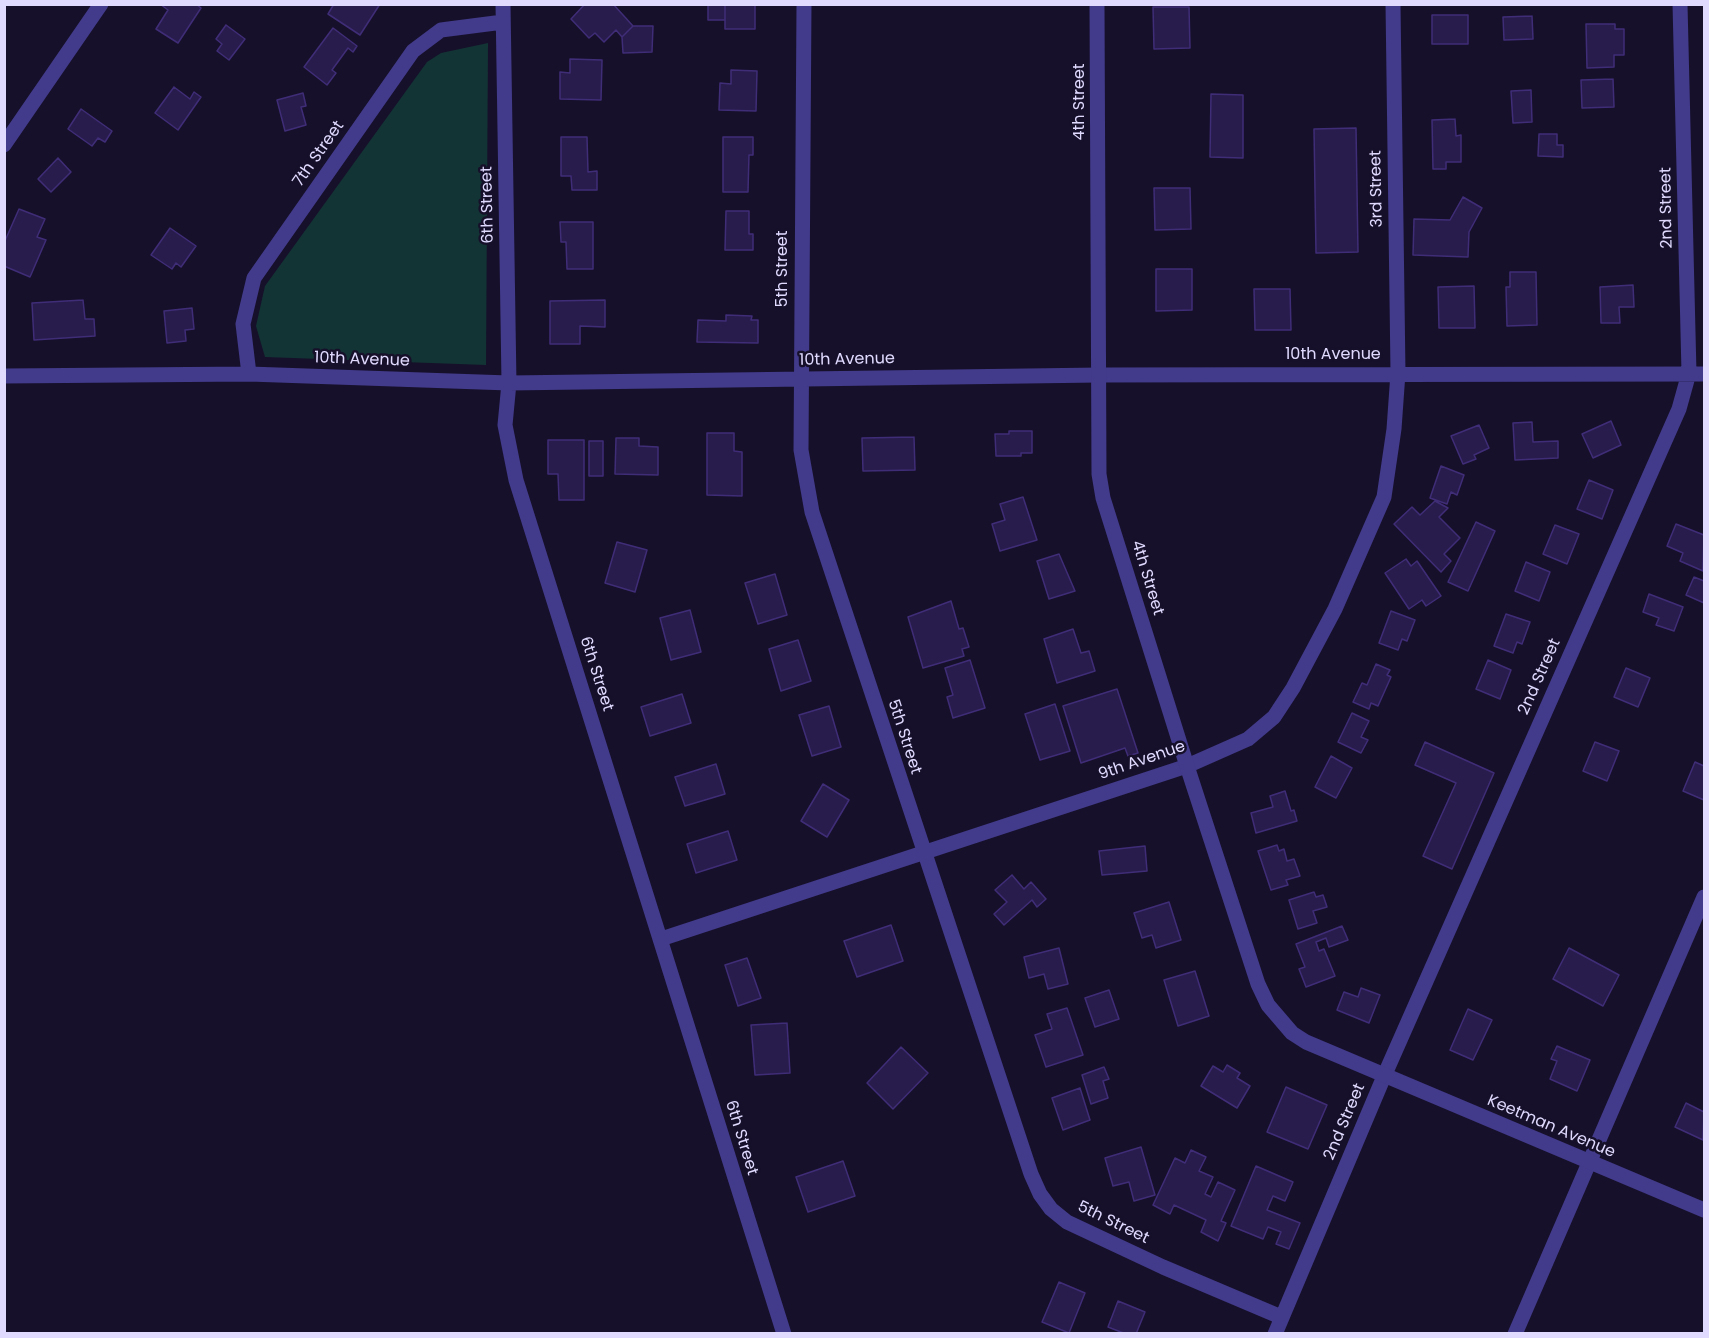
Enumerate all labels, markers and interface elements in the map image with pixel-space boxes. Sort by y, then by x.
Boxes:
street label: 4th Street [1070,63,1090,141]
street label: 7th Street [289,117,349,191]
street label: 3rd Street [1367,150,1387,228]
street label: 6th Street [478,166,498,244]
street label: 2nd Street [1657,167,1677,249]
street label: 5th Street [773,230,793,308]
street label: 10th Avenue [1285,345,1381,365]
street label: 10th Avenue [314,349,410,371]
street label: 10th Avenue [799,350,895,370]
street label: 4th Street [1127,538,1167,618]
street label: 6th Street [575,634,617,714]
street label: 2nd Street [1515,636,1565,718]
street label: 5th Street [883,697,925,777]
street label: 9th Avenue [1096,737,1188,785]
street label: 2nd Street [1320,1081,1370,1163]
street label: Keetman Avenue [1484,1091,1618,1163]
street label: 6th Street [721,1098,761,1178]
street label: 5th Street [1074,1197,1152,1249]

